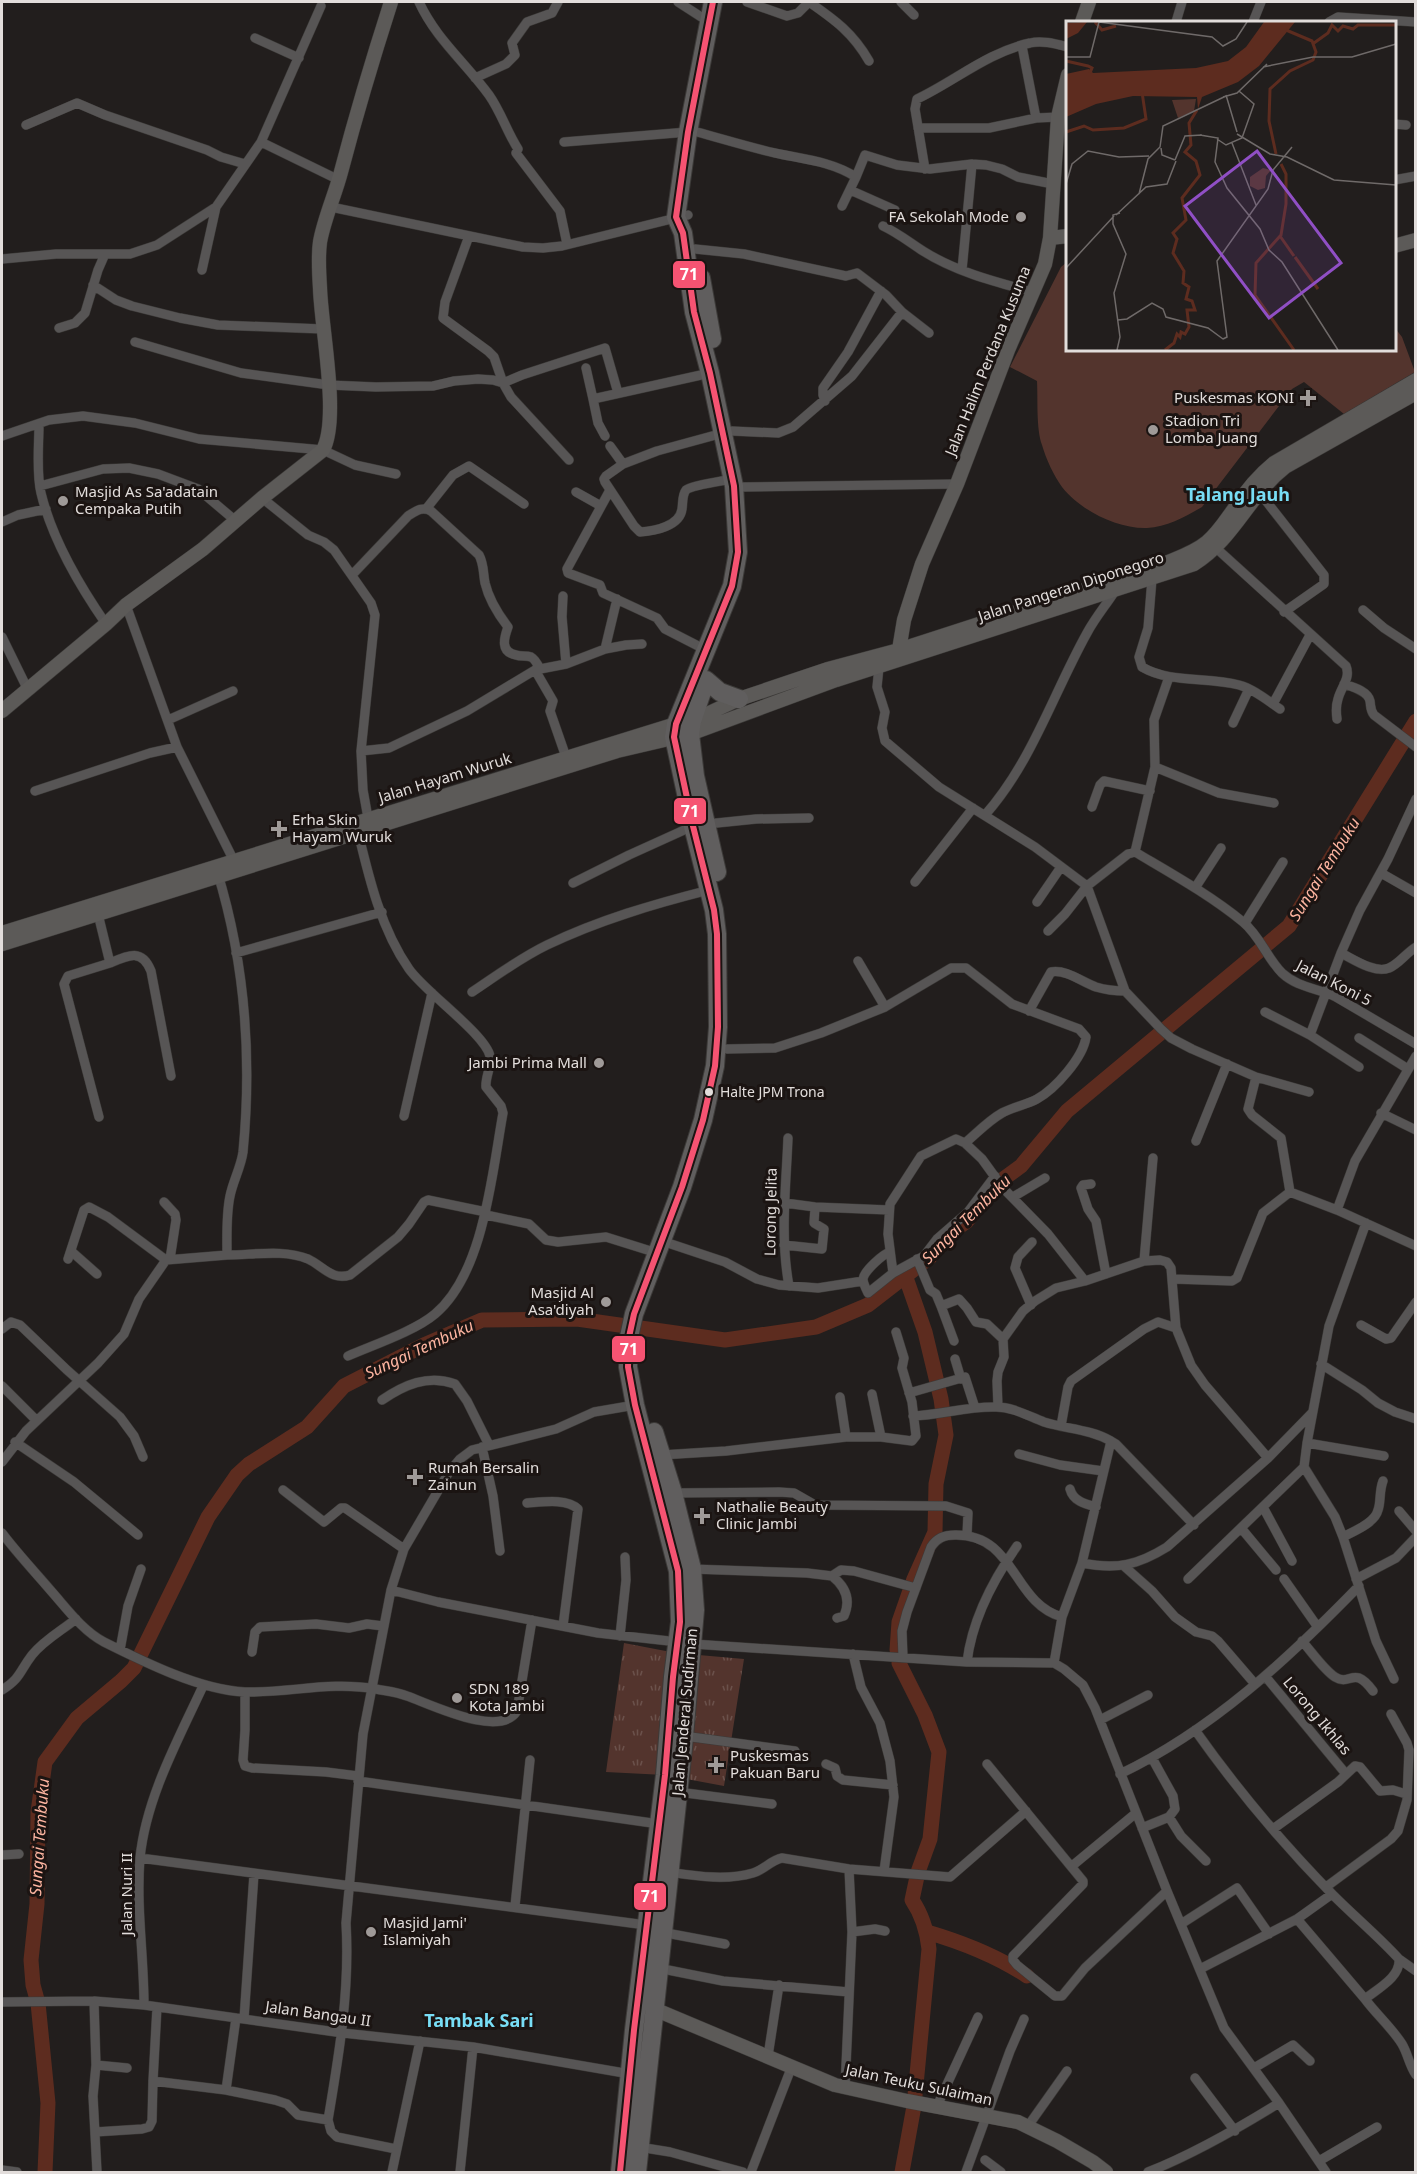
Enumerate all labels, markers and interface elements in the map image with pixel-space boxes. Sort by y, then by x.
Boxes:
inset map [1066,21,1396,351]
place label: FA Sekolah Mode [888,206,1009,226]
marker: FA Sekolah Mode [1014,210,1028,224]
line badge: 71 [672,260,706,289]
text: 71 [680,263,698,285]
street label: Jalan Halim Perdana Kusuma [939,263,1034,460]
place label: Puskesmas KONI [1174,387,1294,407]
marker: Puskesmas KONI [1299,389,1317,407]
place label: Stadion Tri Lomba Juang [1165,410,1258,447]
marker: Stadion Tri Lomba Juang [1146,423,1160,437]
place label: Masjid As Sa'adatain Cempaka Putih [75,481,218,518]
district label: Talang Jauh [1186,482,1290,506]
marker: Masjid As Sa'adatain Cempaka Putih [56,494,70,508]
street label: Jalan Pangeran Diponegoro [973,547,1166,626]
street label: Jalan Hayam Wuruk [374,747,514,807]
line badge: 71 [673,797,707,825]
text: 71 [681,800,699,822]
place label: Erha Skin Hayam Wuruk [292,809,392,846]
water label: Sungai Tembuku [1283,813,1365,925]
marker: Erha Skin Hayam Wuruk [270,820,288,838]
street label: Jalan Koni 5 [1292,954,1376,1010]
place label: Jambi Prima Mall [466,1052,587,1072]
marker: Jambi Prima Mall [592,1056,606,1070]
place label: Halte JPM Trona [720,1082,825,1101]
marker: Halte JPM Trona [703,1086,715,1098]
street label: Lorong Jelita [759,1168,781,1256]
water label: Sungai Tembuku [917,1170,1015,1268]
place label: Masjid Al Asa'diyah [528,1282,594,1319]
marker: Masjid Al Asa'diyah [599,1295,613,1309]
water label: Sungai Tembuku [361,1314,477,1384]
line badge: 71 [611,1335,646,1363]
text: 71 [620,1338,638,1360]
place label: Rumah Bersalin Zainun [428,1457,539,1494]
marker: Rumah Bersalin Zainun [406,1468,424,1486]
place label: Nathalie Beauty Clinic Jambi [716,1496,828,1533]
marker: Nathalie Beauty Clinic Jambi [693,1507,711,1525]
street label: Jalan Jenderal Sudirman [667,1627,701,1798]
street label: Lorong Ikhlas [1279,1672,1356,1759]
place label: SDN 189 Kota Jambi [469,1678,545,1715]
marker: SDN 189 Kota Jambi [450,1691,464,1705]
place label: Puskesmas Pakuan Baru [730,1745,820,1782]
marker: Puskesmas Pakuan Baru [707,1756,725,1774]
water label: Sungai Tembuku [24,1777,54,1897]
street label: Jalan Nuri II [116,1853,136,1937]
line badge: 71 [633,1882,667,1911]
text: 71 [641,1885,659,1907]
place label: Masjid Jami' Islamiyah [383,1912,467,1949]
marker: Masjid Jami' Islamiyah [364,1925,378,1939]
street label: Jalan Bangau II [262,1995,372,2030]
district label: Tambak Sari [424,2008,534,2032]
street label: Jalan Teuku Sulaiman [842,2058,994,2109]

